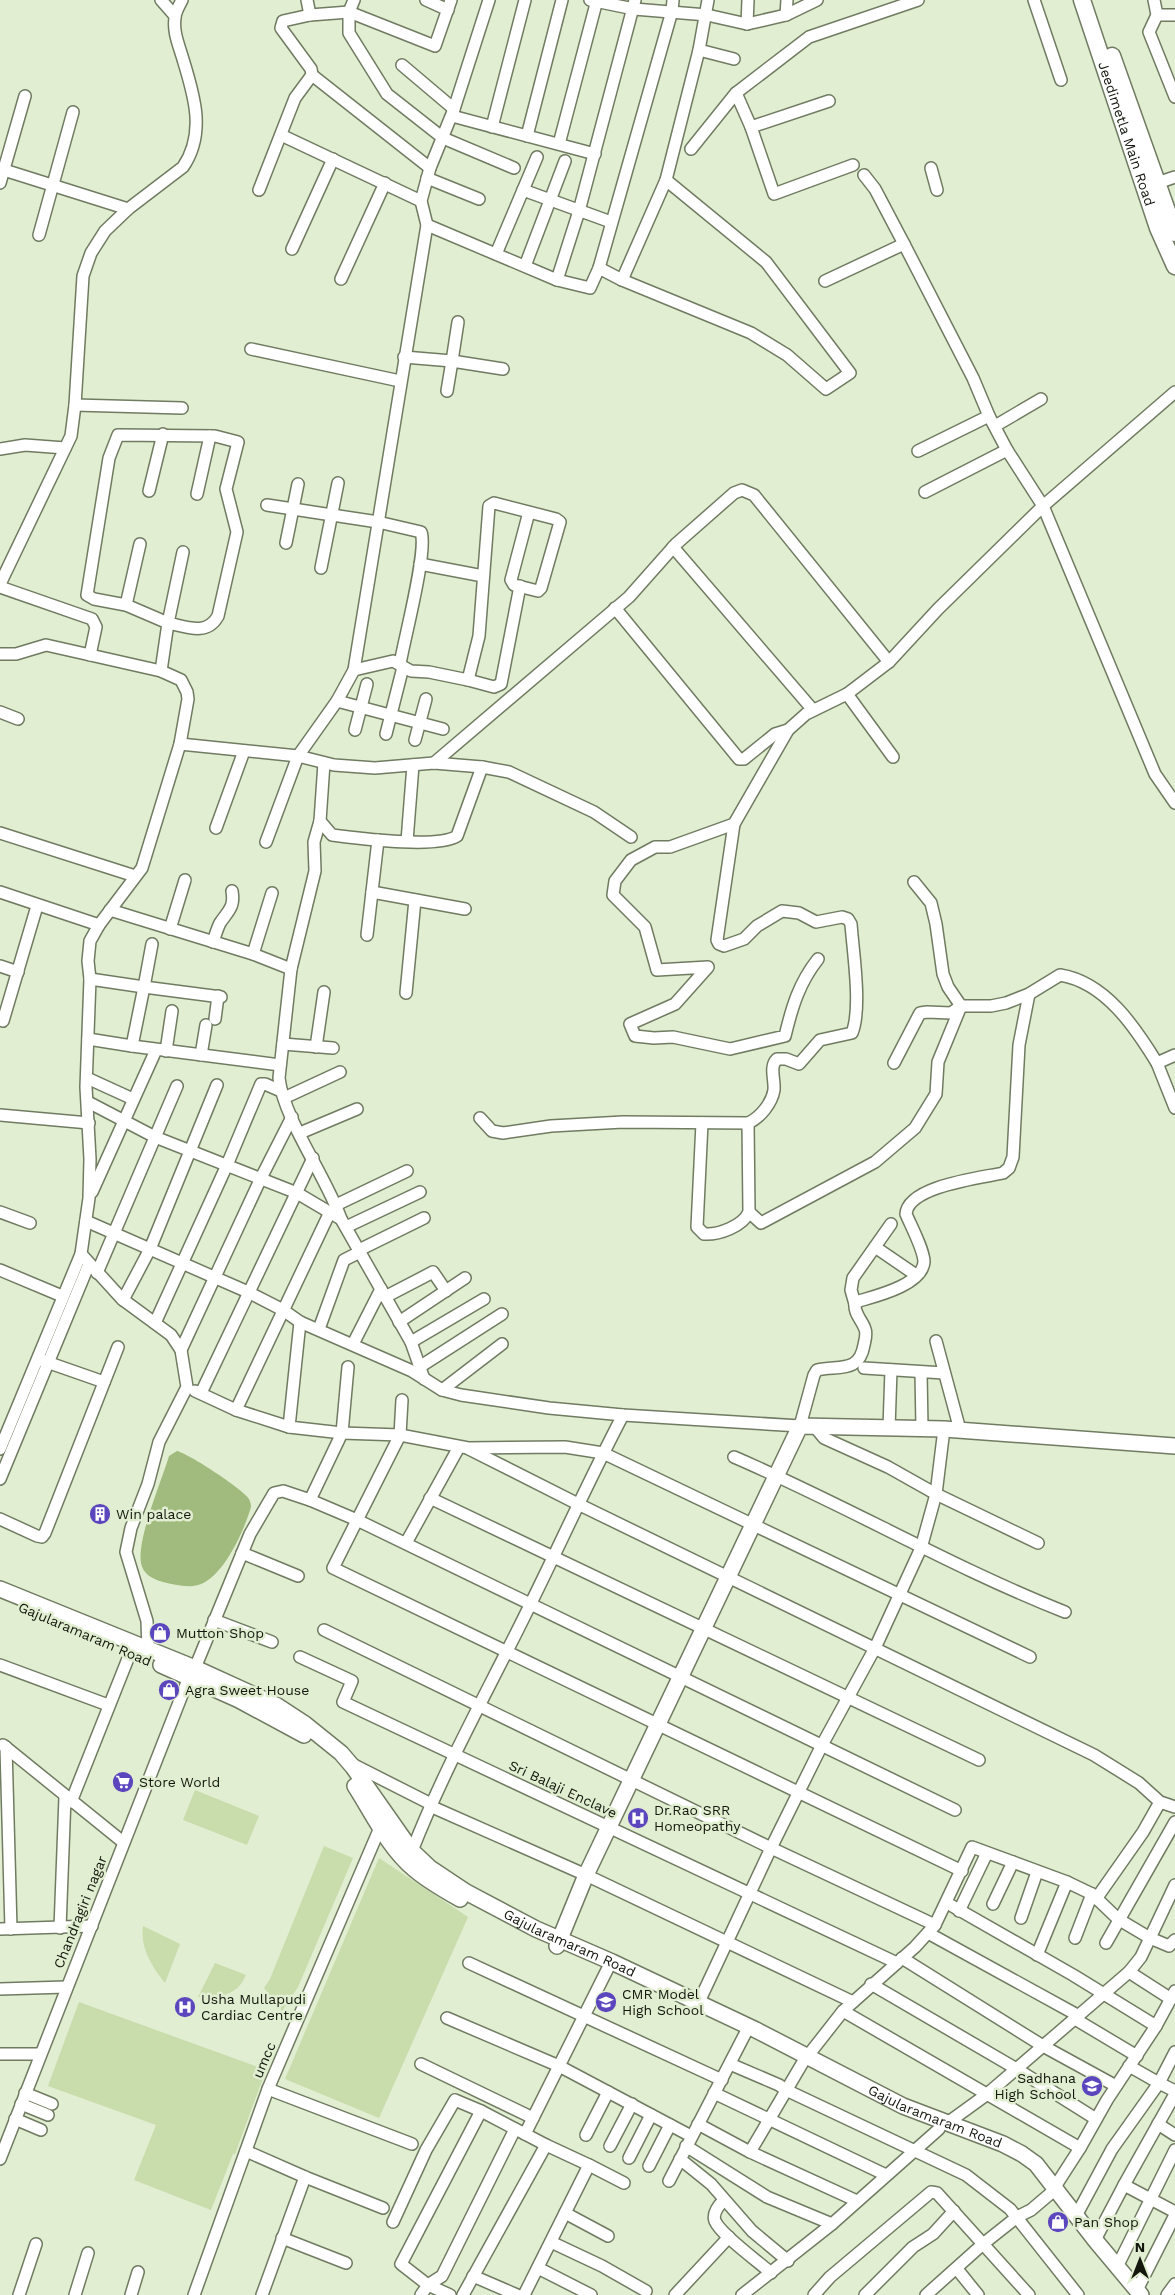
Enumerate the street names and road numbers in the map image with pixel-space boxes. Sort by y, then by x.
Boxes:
street label: Jeedimetla Main Road [1095,59,1158,208]
street label: Gajularamaram Road [16,1599,154,1669]
street label: Sri Balaji Enclave [506,1757,620,1821]
street label: Chandragiri nagar [50,1853,110,1971]
street label: Gajularamaram Road [501,1905,638,1980]
street label: umcc [249,2039,279,2080]
street label: Gajularamaram Road [866,2082,1004,2151]

